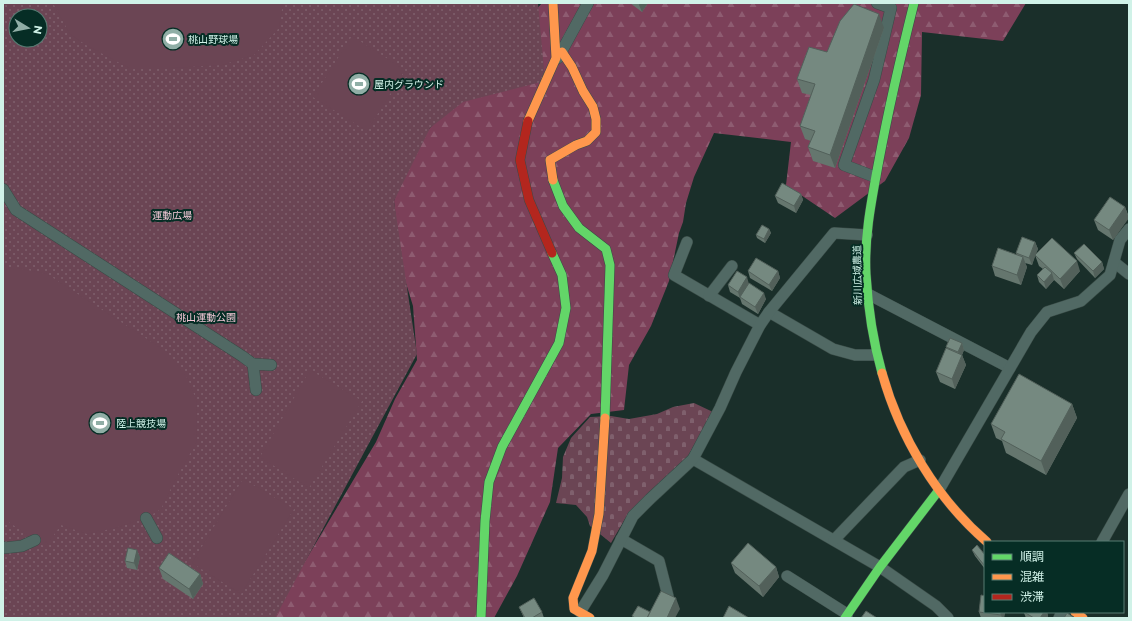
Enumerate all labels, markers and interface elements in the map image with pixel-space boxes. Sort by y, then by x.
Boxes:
north arrow [8,8,48,48]
text: N [30,24,46,35]
sports icon: 桃山野球場 [160,26,186,52]
place label: 桃山野球場 [188,33,238,46]
sports icon: 屋内グラウンド [346,71,372,97]
place label: 屋内グラウンド [374,78,444,91]
park label: 運動広場 [152,209,192,222]
street label: 新川広域農道 [850,245,865,305]
park label: 桃山運動公園 [176,311,236,324]
sports icon: 陸上競技場 [87,410,113,436]
place label: 陸上競技場 [116,417,166,430]
legend [984,541,1124,613]
text: 順調 [1020,549,1044,564]
text: 混雑 [1020,569,1044,584]
text: 渋滞 [1020,589,1044,604]

